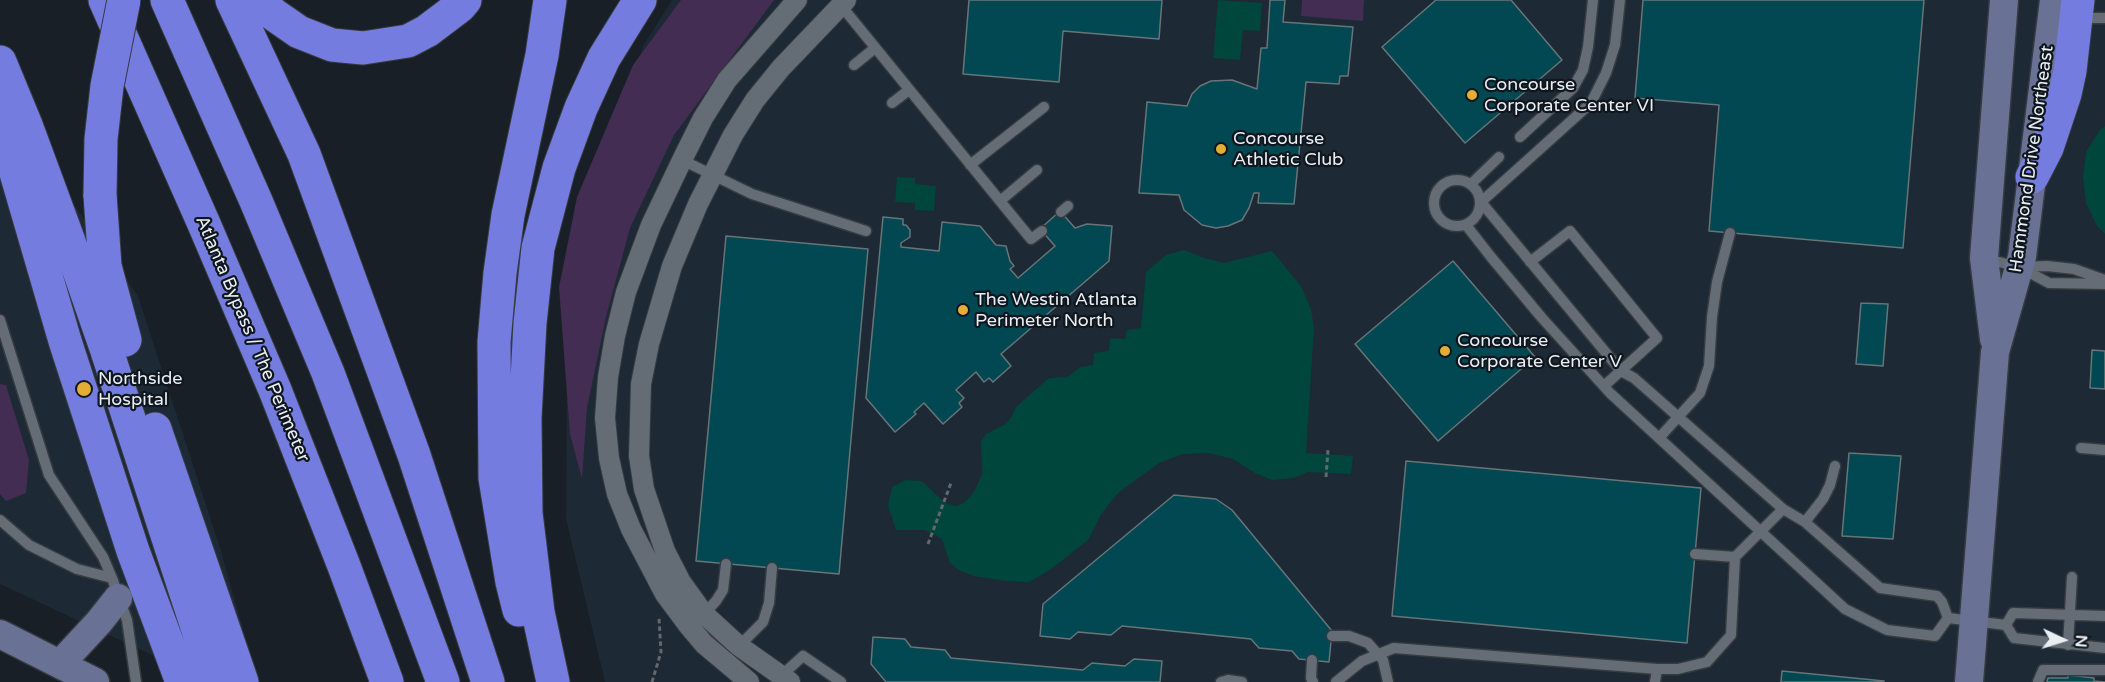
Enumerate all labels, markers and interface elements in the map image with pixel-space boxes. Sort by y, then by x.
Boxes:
street label: Hammond Drive Northeast [2005,44,2059,274]
place label: Concourse Corporate Center VI [1484,74,1654,116]
marker: Concourse Corporate Center VI [1465,88,1479,102]
place label: Concourse Athletic Club [1233,128,1343,170]
marker: Concourse Athletic Club [1214,142,1228,156]
street label: Atlanta Bypass / The Perimeter [190,213,314,465]
place label: The Westin Atlanta Perimeter North [975,289,1137,332]
marker: The Westin Atlanta Perimeter North [956,303,970,317]
place label: Concourse Corporate Center V [1457,330,1622,372]
marker: Concourse Corporate Center V [1438,344,1452,358]
place label: Northside Hospital [98,368,183,410]
marker: Northside Hospital [75,380,93,398]
north arrow [2033,610,2093,670]
text: N [2071,634,2091,648]

